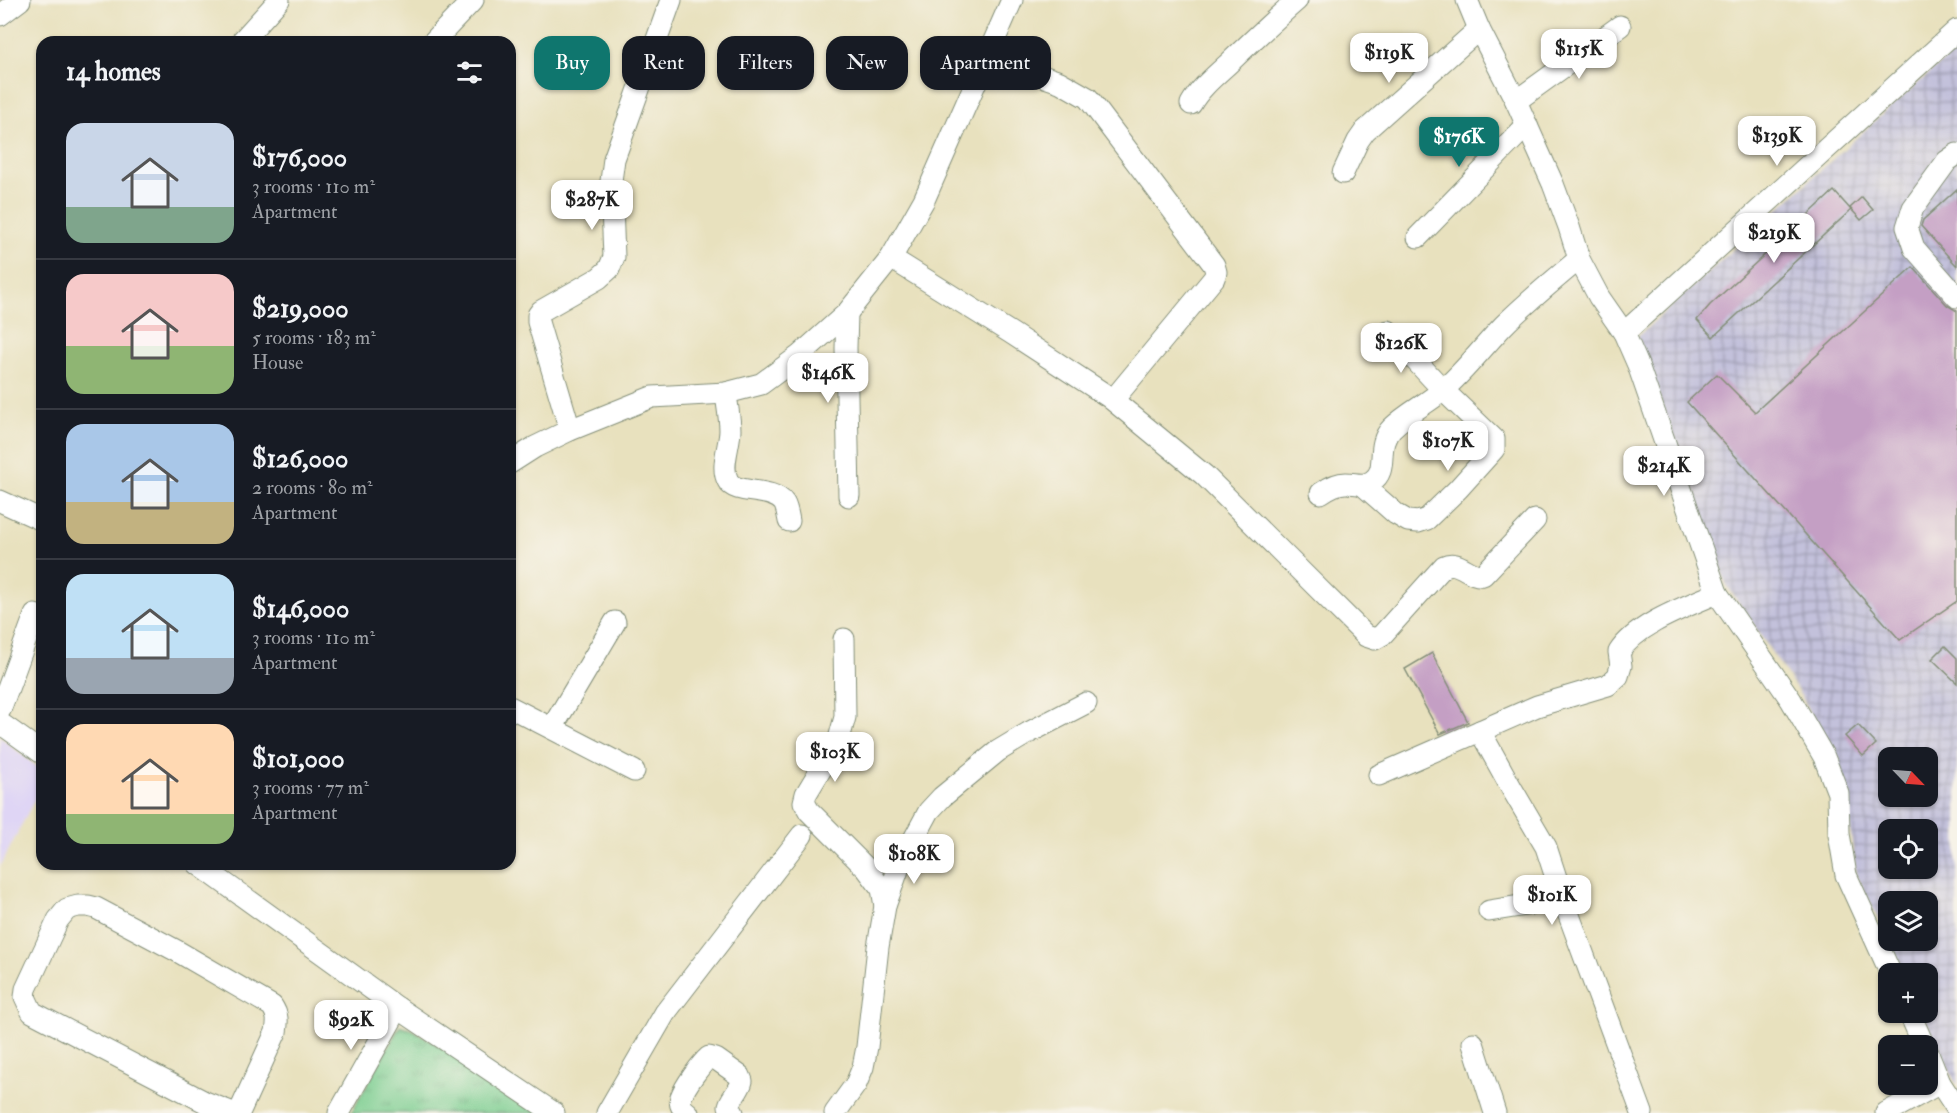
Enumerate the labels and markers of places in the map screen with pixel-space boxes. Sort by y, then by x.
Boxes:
pin: $115K [1537,29,1621,80]
pin: $119K [1347,33,1431,84]
pin: $139K [1735,116,1819,167]
pin: $176K [1417,117,1501,168]
pin: $287K [550,180,634,231]
pin: $219K [1732,213,1816,264]
pin: $126K [1359,323,1443,374]
pin: $146K [786,353,870,404]
pin: $107K [1406,421,1490,472]
pin: $214K [1622,446,1706,497]
pin: $103K [793,732,877,783]
pin: $108K [872,834,956,885]
pin: $101K [1510,875,1594,926]
pin: $92K [315,1000,387,1051]

